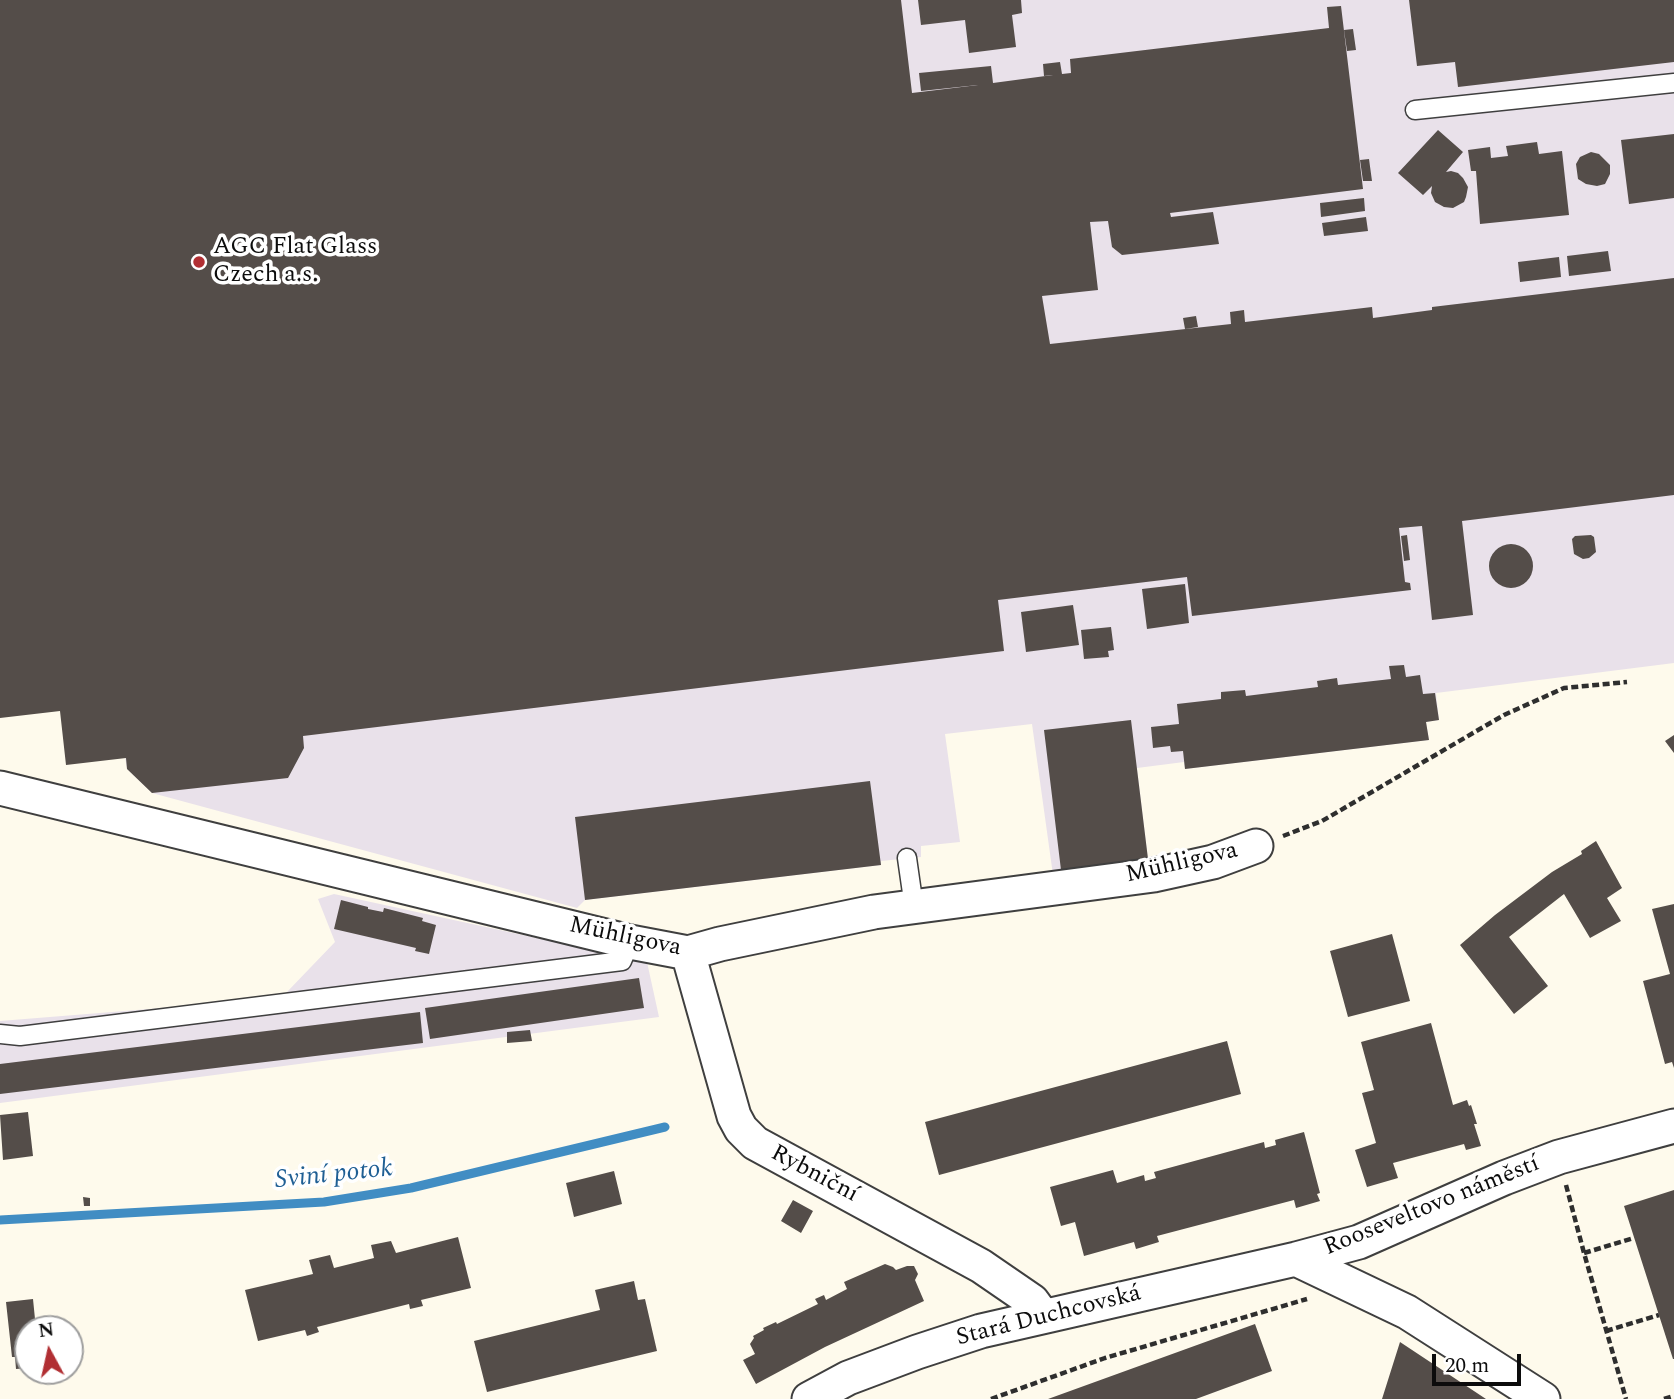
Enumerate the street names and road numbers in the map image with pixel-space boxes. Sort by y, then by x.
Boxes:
street label: Mühligova [1123,837,1241,891]
street label: Mühligova [566,912,684,964]
street label: Rybniční [765,1140,863,1210]
street label: Rooseveltovo náměstí [1320,1151,1544,1263]
street label: Stará Duchcovská [954,1280,1144,1354]

